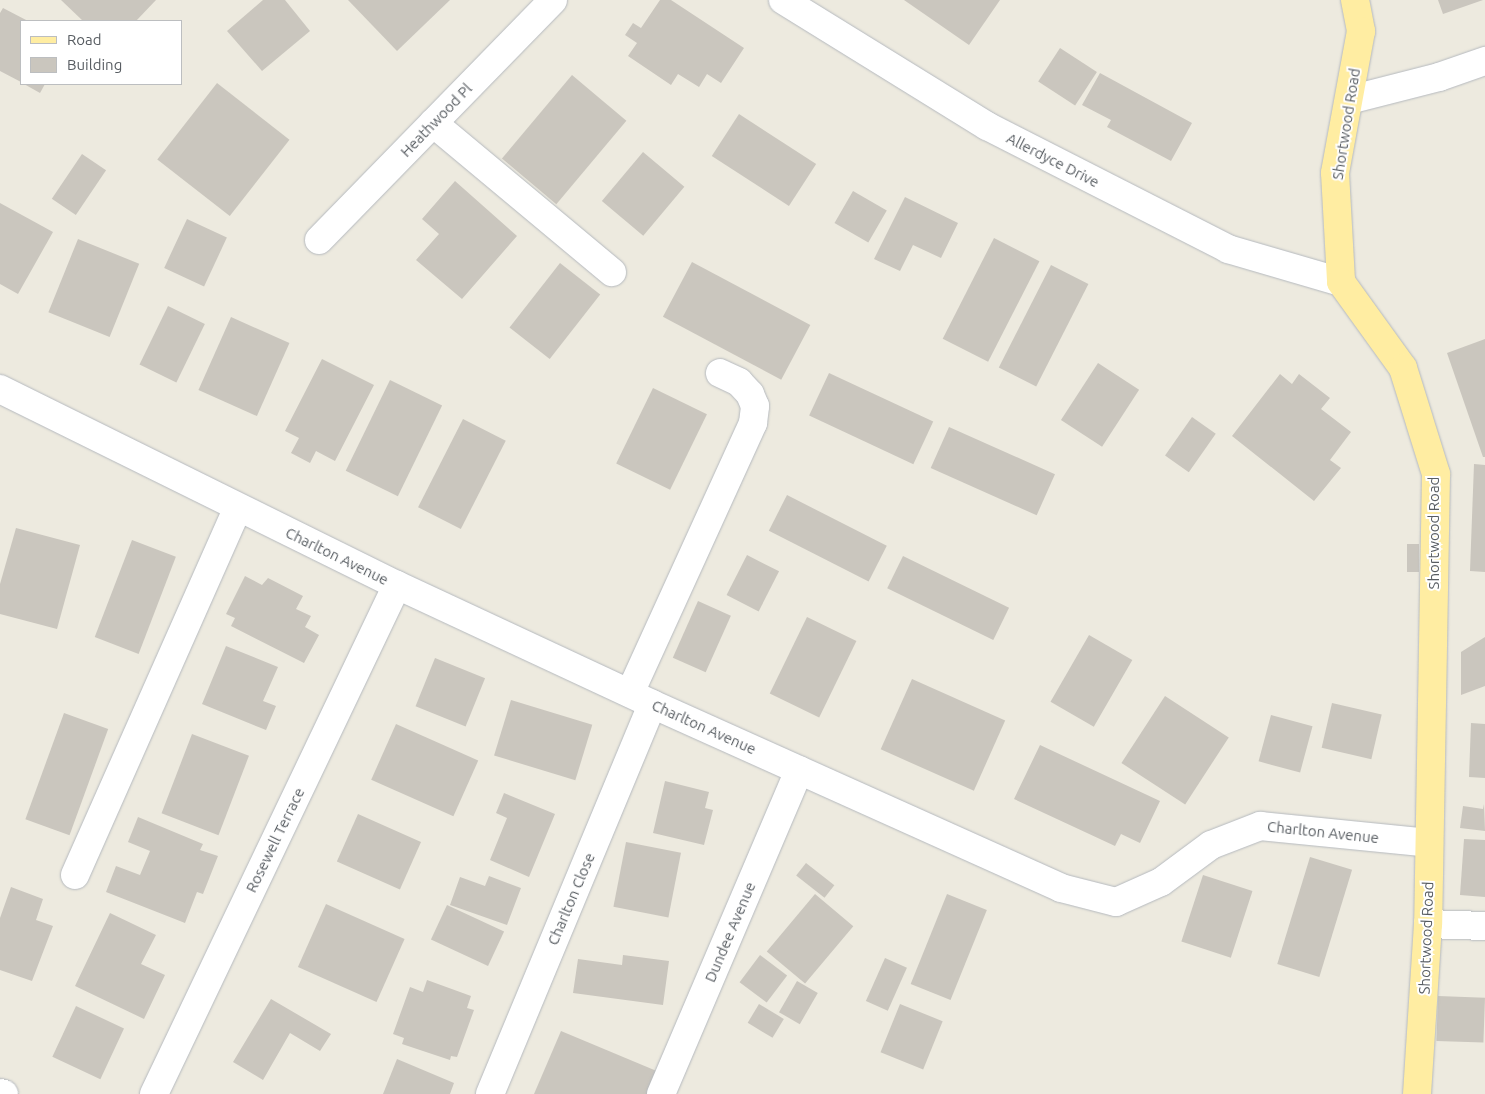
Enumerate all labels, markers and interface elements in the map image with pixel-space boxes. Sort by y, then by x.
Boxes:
legend [20,20,182,85]
text: Road [67,31,102,48]
text: Building [67,56,122,73]
street label: Shortwood Road [1328,67,1364,181]
street label: Heathwood Pl [396,80,476,160]
street label: Allerdyce Drive [1004,129,1102,191]
street label: Shortwood Road [1425,477,1443,589]
street label: Charlton Avenue [283,523,391,589]
street label: Charlton Avenue [649,696,759,758]
street label: Rosewell Terrace [242,785,308,895]
street label: Charlton Avenue [1266,817,1380,847]
street label: Charlton Close [543,850,599,948]
street label: Dundee Avenue [701,879,759,985]
street label: Shortwood Road [1415,881,1437,995]

